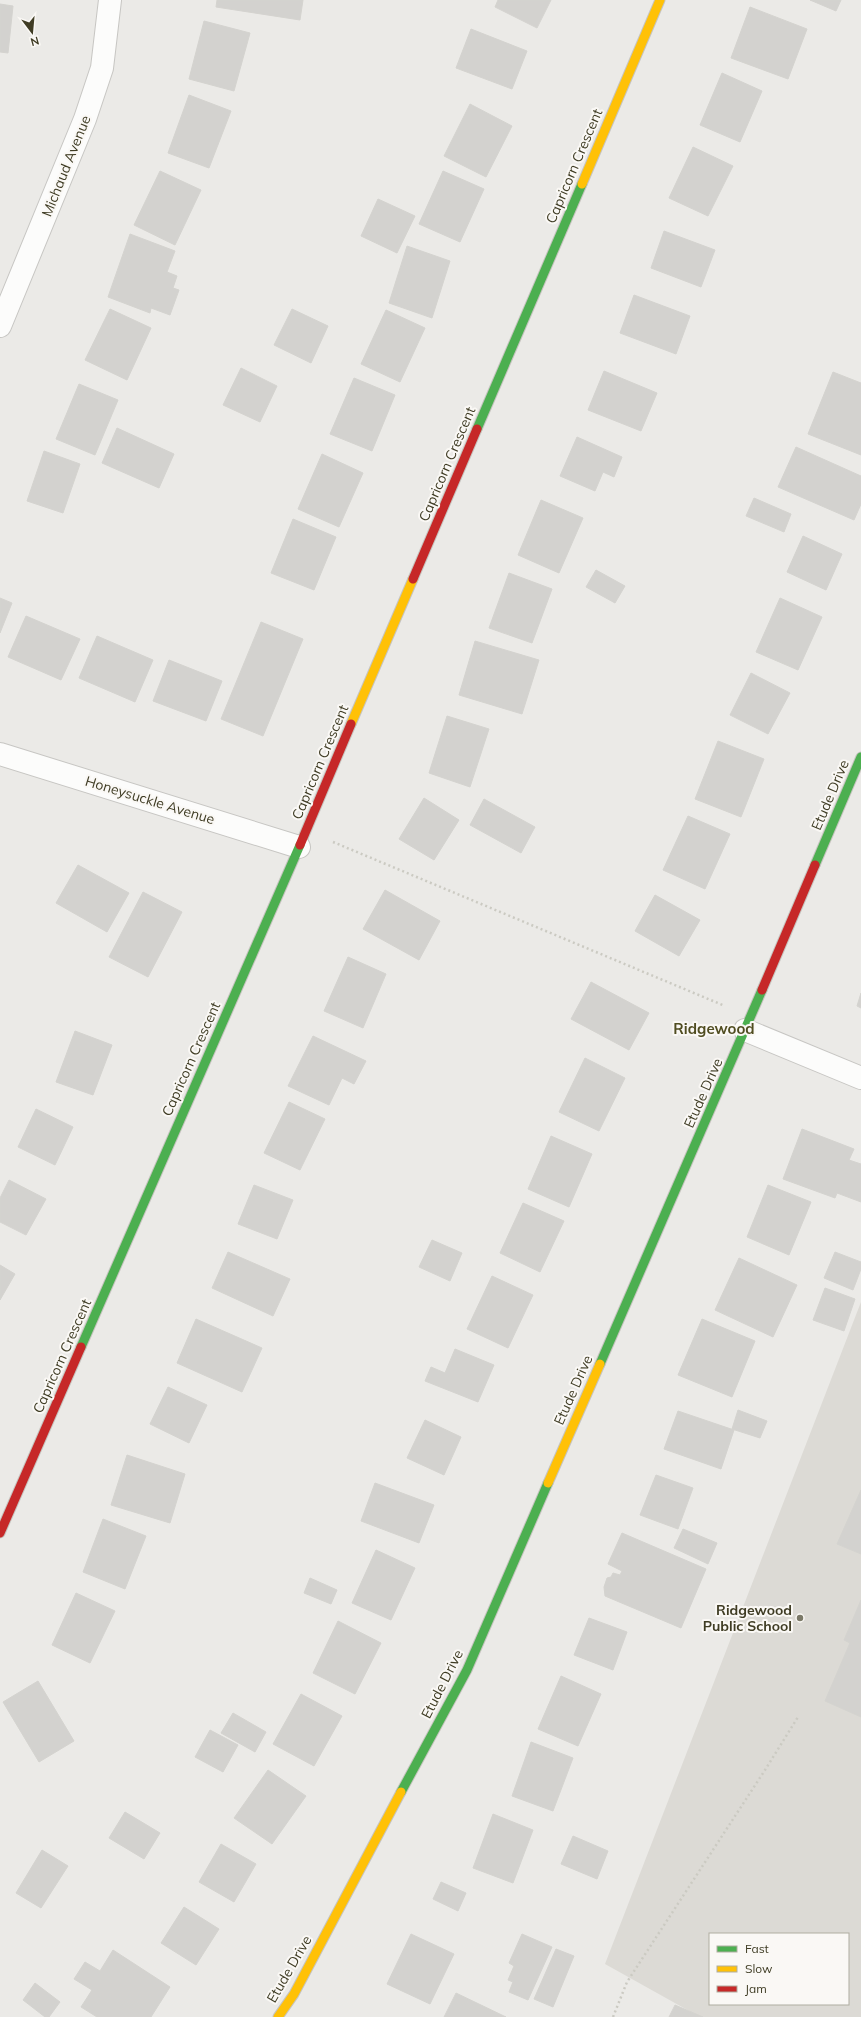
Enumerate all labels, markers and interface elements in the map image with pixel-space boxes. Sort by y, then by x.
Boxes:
north arrow [12,12,52,52]
text: N [29,34,41,49]
street label: Capricorn Crescent [542,106,606,226]
street label: Michaud Avenue [37,113,95,219]
street label: Capricorn Crescent [415,404,479,524]
street label: Capricorn Crescent [288,702,352,822]
street label: Etude Drive [807,757,853,833]
street label: Honeysuckle Avenue [83,772,217,828]
street label: Capricorn Crescent [158,999,224,1119]
district label: Ridgewood [673,1019,755,1038]
street label: Etude Drive [680,1055,726,1131]
street label: Capricorn Crescent [29,1296,95,1416]
street label: Etude Drive [550,1352,596,1428]
place label: Ridgewood Public School [703,1601,792,1635]
marker: Ridgewood Public School [795,1613,805,1623]
street label: Etude Drive [417,1647,467,1721]
street label: Etude Drive [263,1932,315,2006]
legend [709,1933,849,2005]
text: Fast [745,1941,769,1956]
text: Slow [745,1961,773,1976]
text: Jam [745,1981,767,1996]

